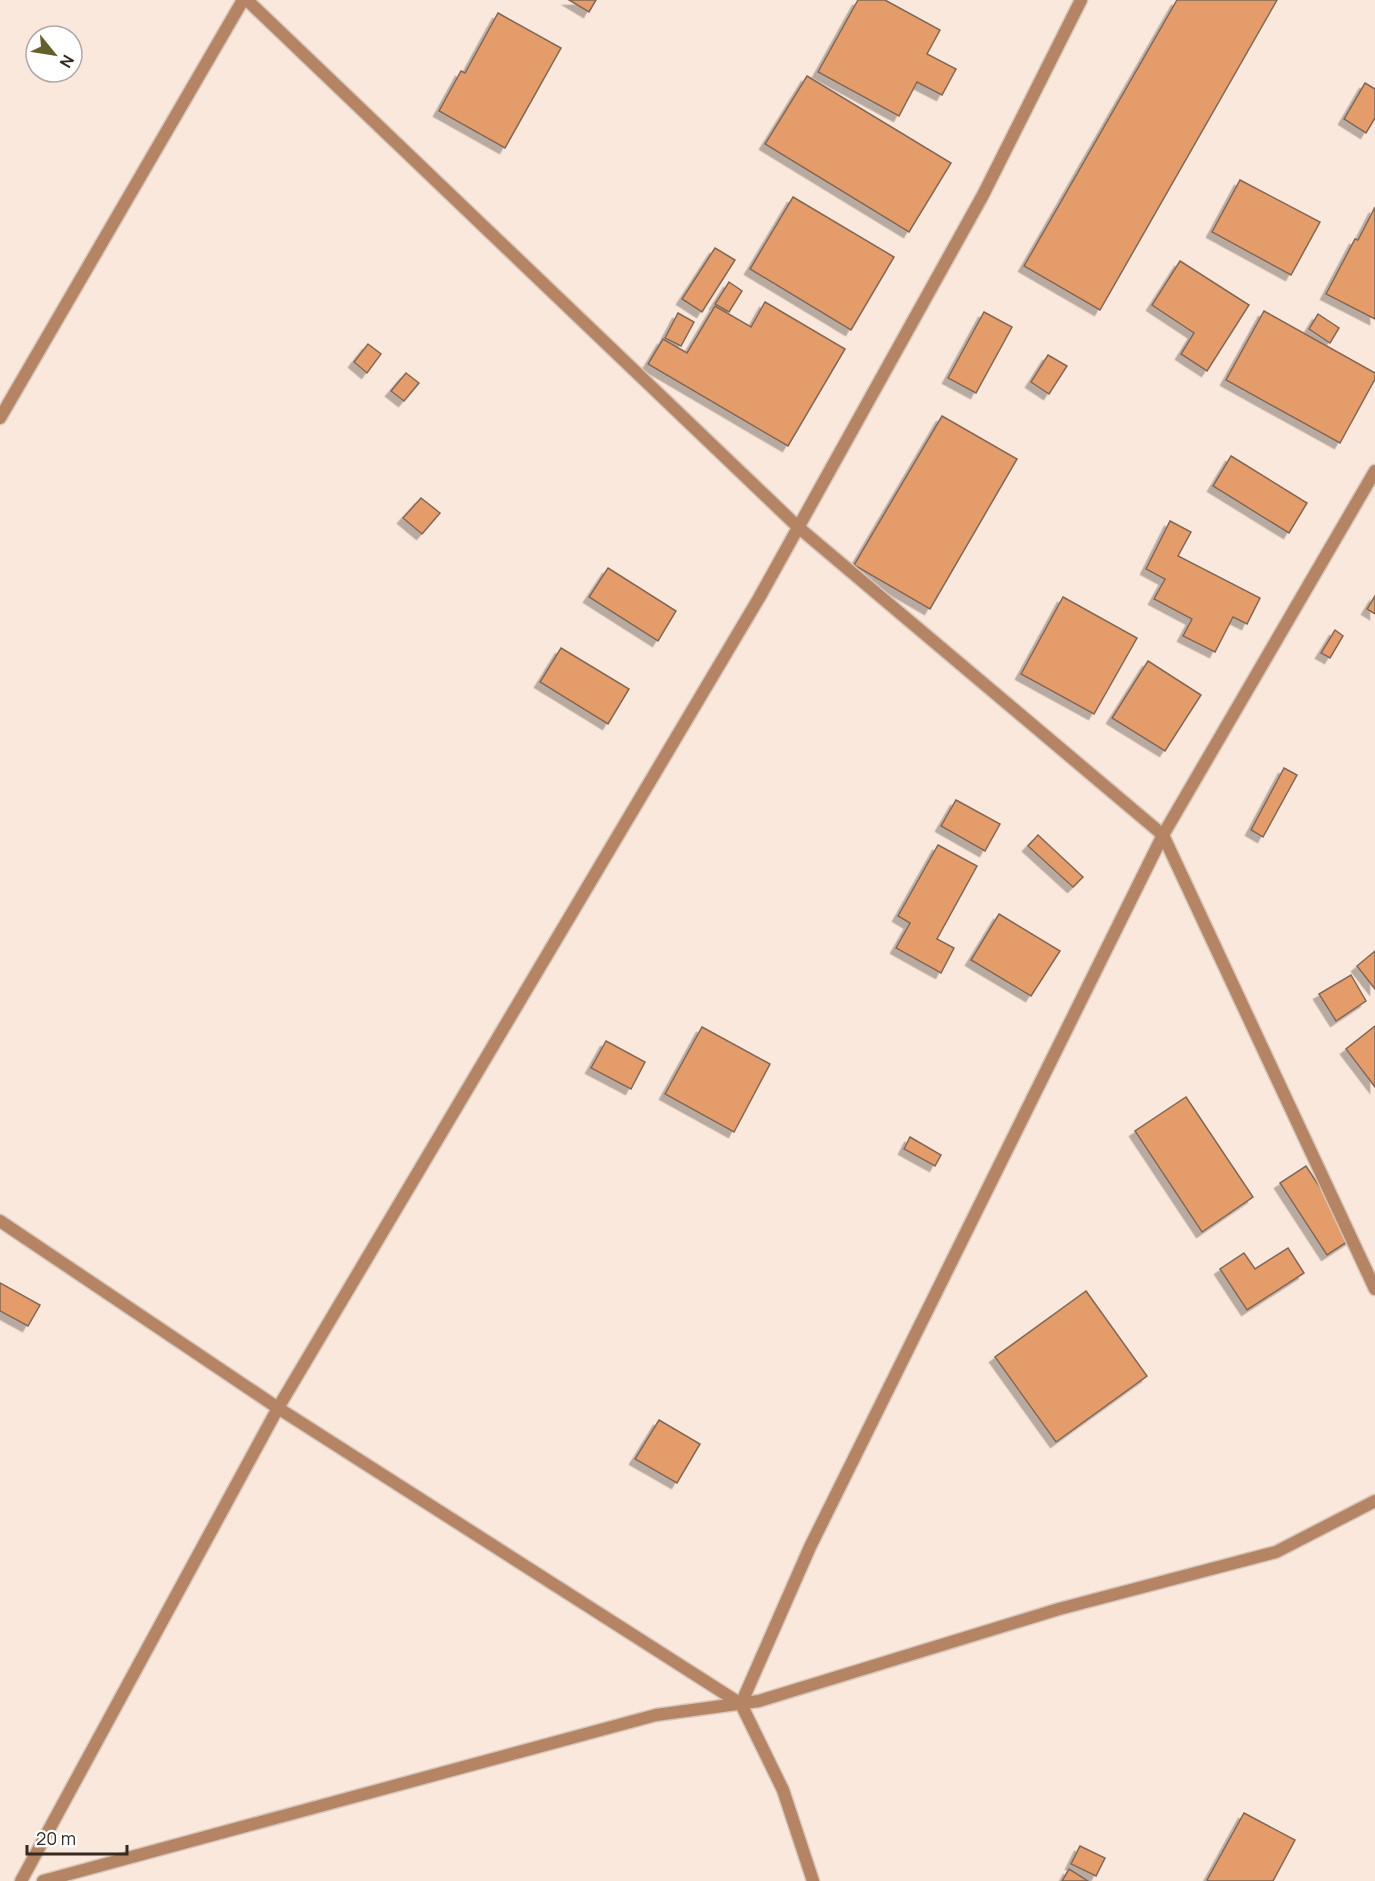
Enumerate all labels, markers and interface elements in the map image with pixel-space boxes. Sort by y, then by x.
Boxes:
north arrow [24,24,84,84]
text: N [55,51,79,72]
scale bar [27,1818,128,1856]
text: 20 m [36,1826,76,1850]

